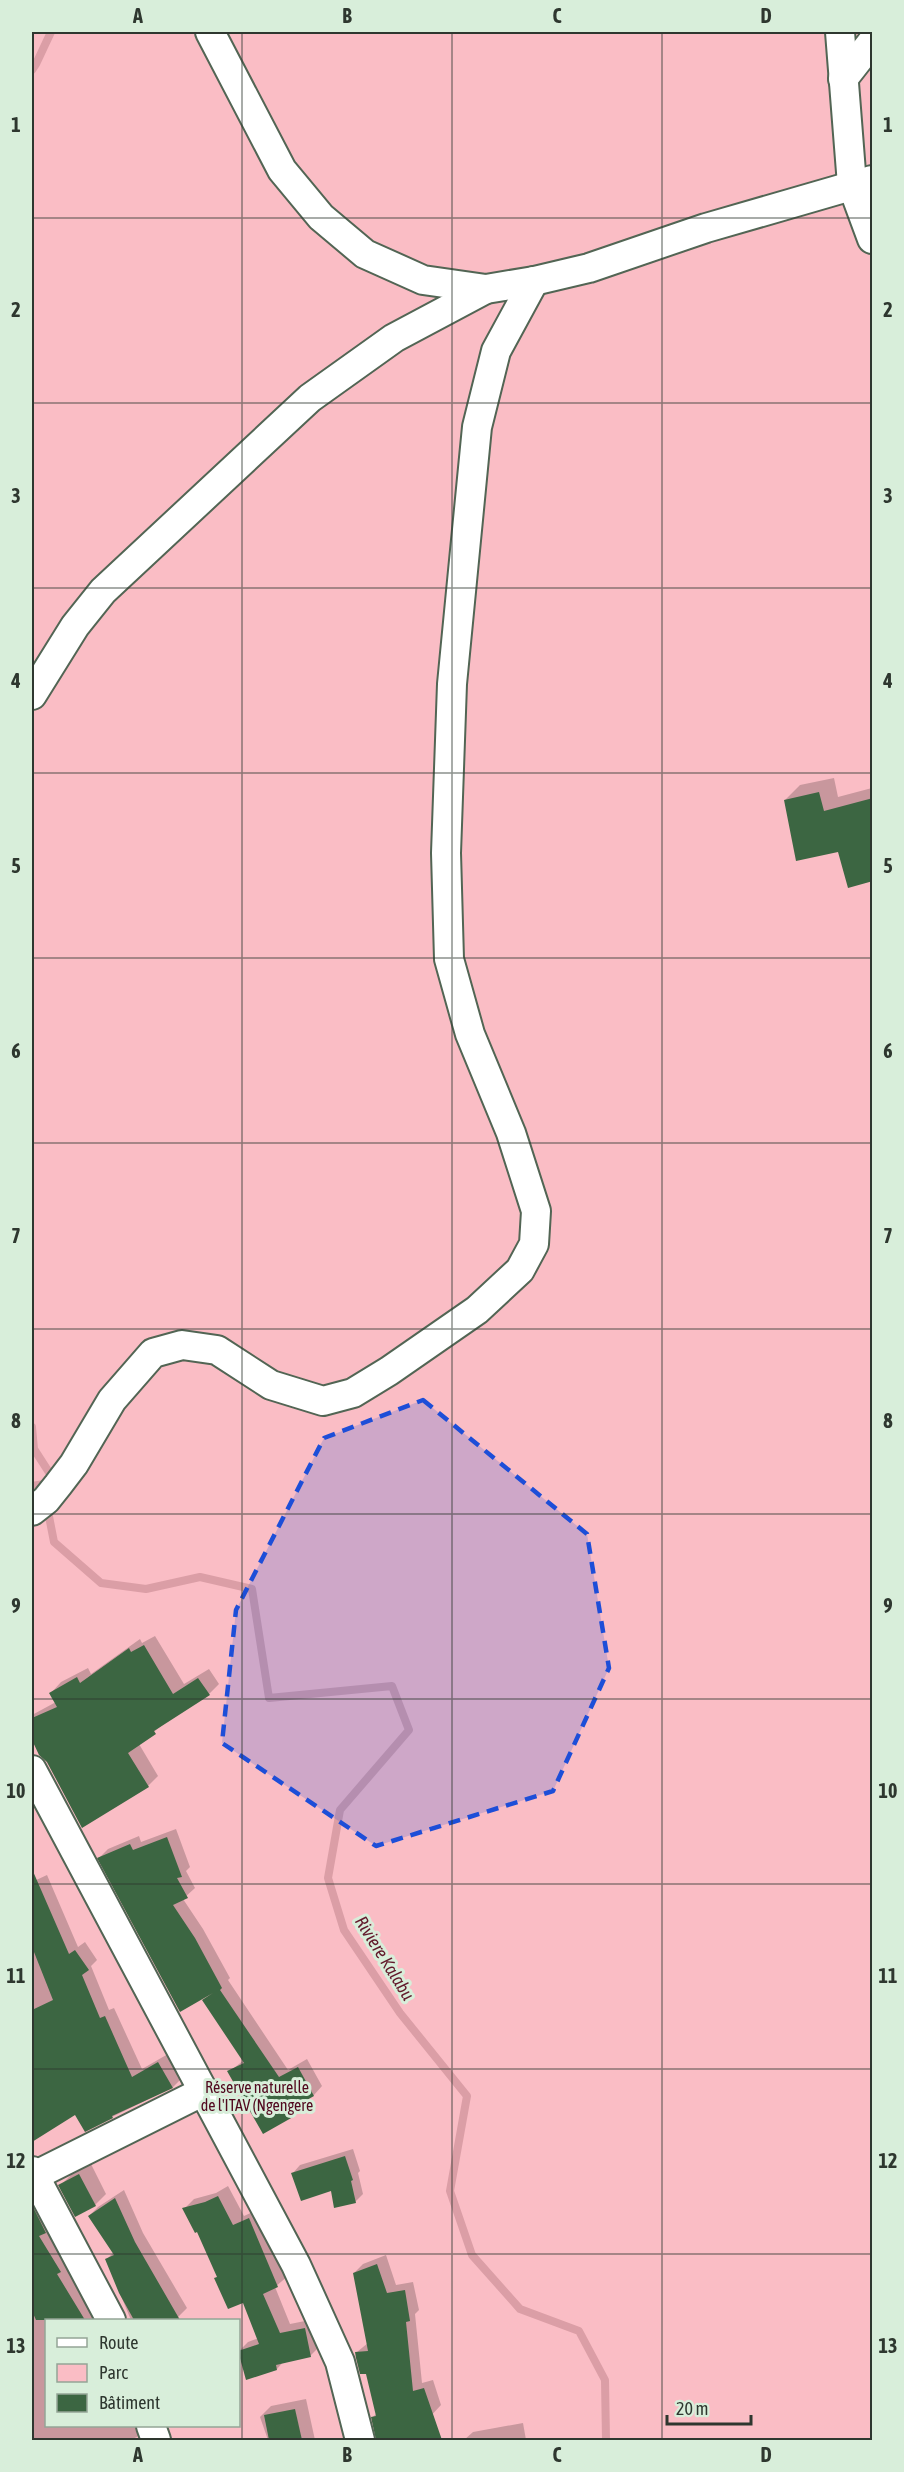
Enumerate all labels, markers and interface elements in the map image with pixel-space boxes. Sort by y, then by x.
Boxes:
text: A [132,4,143,27]
text: B [342,4,352,27]
text: C [553,4,562,27]
text: D [760,4,772,27]
text: 1 [11,113,21,136]
text: 1 [883,113,893,136]
text: 2 [11,298,21,321]
text: 2 [883,298,893,321]
text: 3 [11,484,21,507]
text: 3 [883,484,893,507]
text: 4 [10,669,21,692]
text: 4 [882,669,893,692]
text: 5 [11,854,21,877]
text: 5 [883,854,893,877]
text: 6 [11,1039,21,1062]
text: 6 [883,1039,893,1062]
text: 7 [11,1224,21,1247]
text: 7 [883,1224,893,1247]
text: 8 [11,1409,21,1432]
text: 8 [883,1409,893,1432]
text: 9 [11,1594,21,1617]
text: 9 [883,1594,893,1617]
text: 10 [7,1779,25,1802]
text: 10 [879,1779,897,1802]
water label: Riviere Kalabu [351,1912,419,2004]
text: 11 [7,1964,25,1987]
text: 11 [879,1964,897,1987]
park label: Réserve naturelle de l'ITAV (Ngengere [201,2078,313,2115]
text: 12 [7,2149,25,2172]
text: 12 [879,2149,897,2172]
legend [45,2319,240,2427]
text: Route [99,2332,138,2353]
text: 13 [7,2334,25,2357]
text: 13 [879,2334,897,2357]
text: Parc [99,2362,128,2383]
scale bar [667,2388,751,2426]
text: Bâtiment [99,2392,160,2413]
text: 20 m [676,2398,708,2419]
text: A [132,2443,143,2466]
text: B [342,2443,352,2466]
text: C [553,2443,562,2466]
text: D [760,2443,772,2466]

